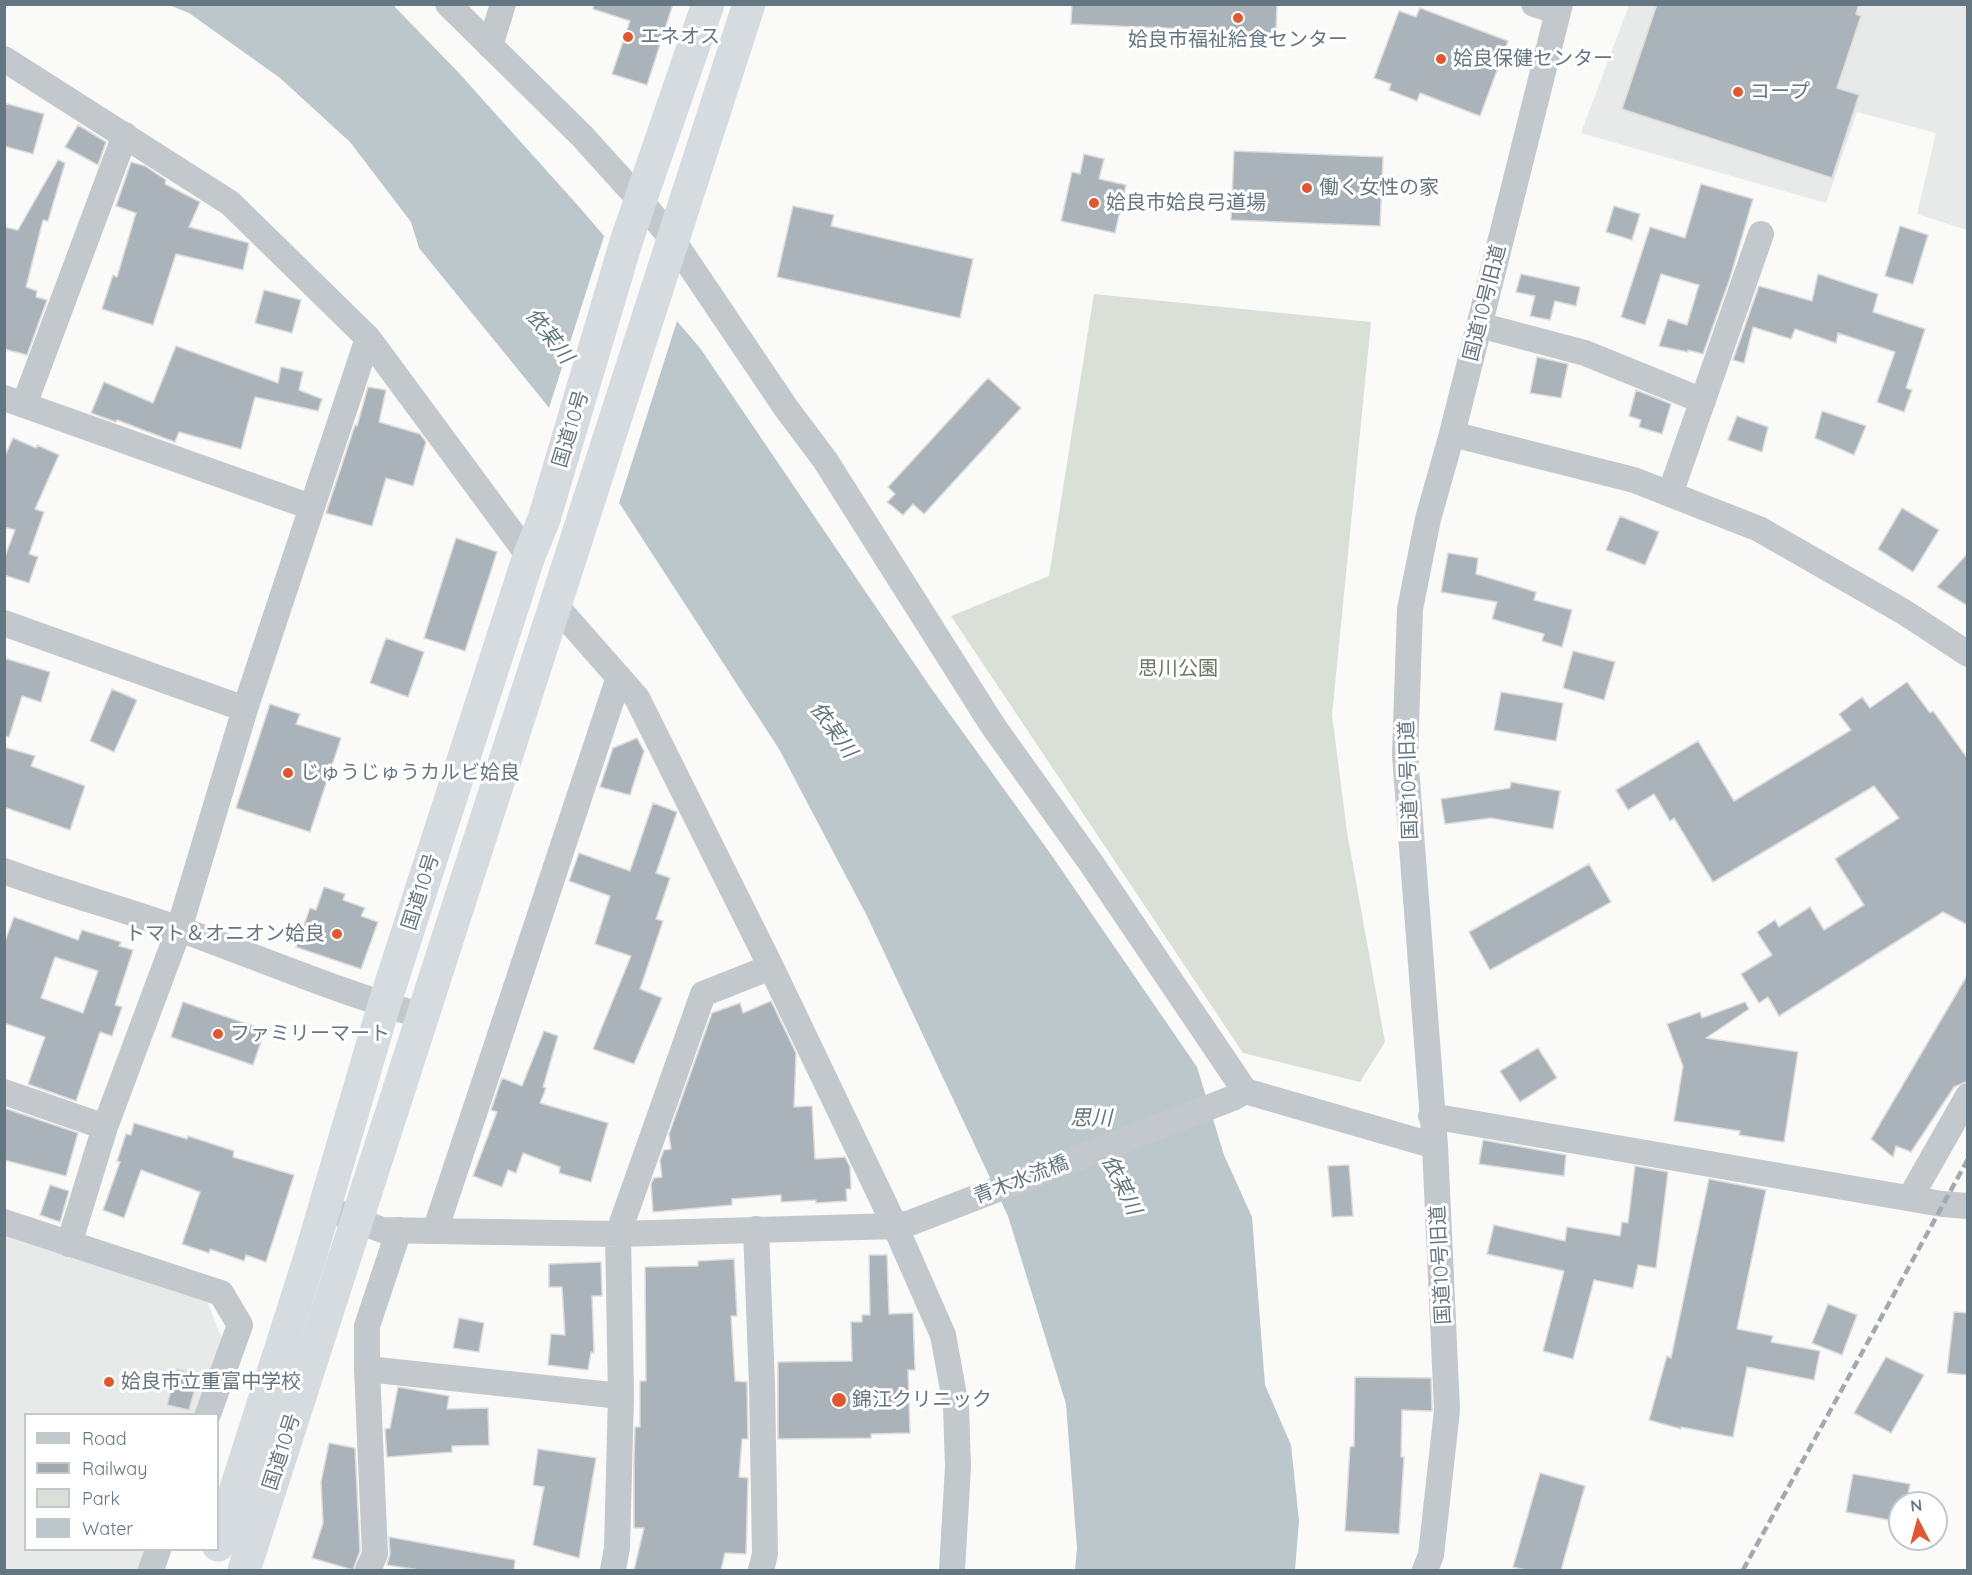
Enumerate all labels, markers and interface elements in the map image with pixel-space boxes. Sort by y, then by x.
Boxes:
marker: 姶良市福祉給食センター [1231,11,1245,25]
place label: エネオス [640,25,720,49]
place label: 姶良市福祉給食センター [1128,28,1348,52]
marker: エネオス [621,30,635,44]
place label: 姶良保健センター [1453,47,1613,71]
marker: 姶良保健センター [1434,52,1448,66]
place label: コープ [1750,80,1810,104]
marker: コープ [1731,85,1745,99]
place label: 働く女性の家 [1319,176,1439,200]
marker: 働く女性の家 [1300,181,1314,195]
place label: 姶良市姶良弓道場 [1106,191,1266,215]
marker: 姶良市姶良弓道場 [1087,196,1101,210]
street label: 国道10号旧道 [1459,242,1511,364]
water label: 依某川 [520,303,578,369]
street label: 国道10号 [548,388,594,470]
park label: 思川公園 [1138,657,1218,681]
water label: 依某川 [804,697,862,763]
street label: 国道10号旧道 [1395,720,1423,840]
place label: じゅうじゅうカルビ姶良 [300,761,520,785]
marker: じゅうじゅうカルビ姶良 [281,766,295,780]
street label: 国道10号 [397,851,445,933]
place label: トマト＆オニオン姶良 [125,922,325,946]
marker: トマト＆オニオン姶良 [330,927,344,941]
place label: ファミリーマート [230,1022,390,1046]
marker: ファミリーマート [211,1027,225,1041]
water label: 思川 [1070,1106,1112,1132]
street label: 青木水流橋 [970,1151,1072,1209]
water label: 依某川 [1096,1151,1146,1219]
street label: 国道10号旧道 [1426,1205,1456,1325]
place label: 姶良市立重富中学校 [121,1370,301,1394]
marker: 姶良市立重富中学校 [102,1375,116,1389]
place label: 錦江クリニック [852,1388,992,1412]
marker: 錦江クリニック [830,1391,848,1409]
street label: 国道10号 [258,1411,306,1493]
legend [24,1413,219,1551]
text: Road [82,1427,127,1450]
text: Railway [82,1457,148,1480]
text: Park [82,1487,120,1510]
north arrow [1888,1491,1948,1551]
text: N [1909,1495,1923,1516]
text: Water [82,1517,133,1540]

